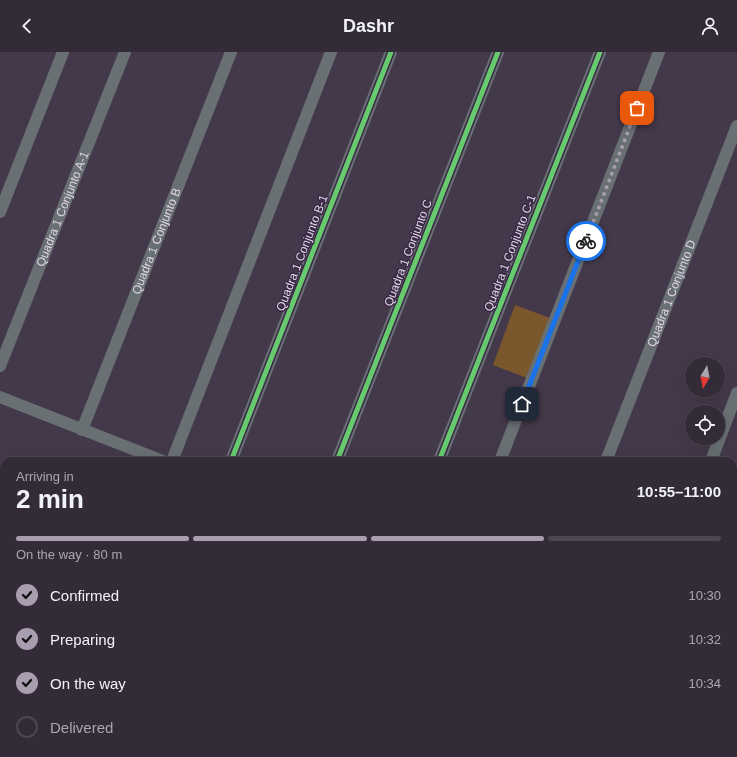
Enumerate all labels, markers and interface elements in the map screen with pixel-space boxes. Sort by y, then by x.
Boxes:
icon: back [16,15,38,37]
icon: person [699,15,721,37]
text: Dashr [343,16,394,36]
pin [620,91,654,125]
icon: bag [626,97,648,119]
street label: Quadra 1 Conjunto A-1 [33,149,92,269]
street label: Quadra 1 Conjunto B [129,186,184,296]
street label: Quadra 1 Conjunto C-1 [481,192,539,313]
street label: Quadra 1 Conjunto B-1 [273,193,331,313]
street label: Quadra 1 Conjunto C [381,197,435,308]
courier [566,221,606,261]
icon: bike [575,230,597,252]
street label: Quadra 1 Conjunto D [644,238,699,349]
north arrow [685,357,725,397]
map controls [685,357,725,445]
pin [505,387,539,421]
icon: home [511,393,533,415]
button: locate [685,405,725,445]
text: Arriving in [16,469,74,484]
text: 10:55–11:00 [637,483,721,500]
text: 2 min [16,484,84,514]
text: On the way · 80 m [16,547,122,562]
icon: check [16,584,38,606]
text: Confirmed [50,587,119,604]
text: 10:30 [688,588,721,603]
icon: check [16,628,38,650]
text: Preparing [50,631,115,648]
text: 10:32 [688,632,721,647]
icon: check [16,672,38,694]
text: On the way [50,675,126,692]
text: 10:34 [688,676,721,691]
text: Delivered [50,719,113,736]

